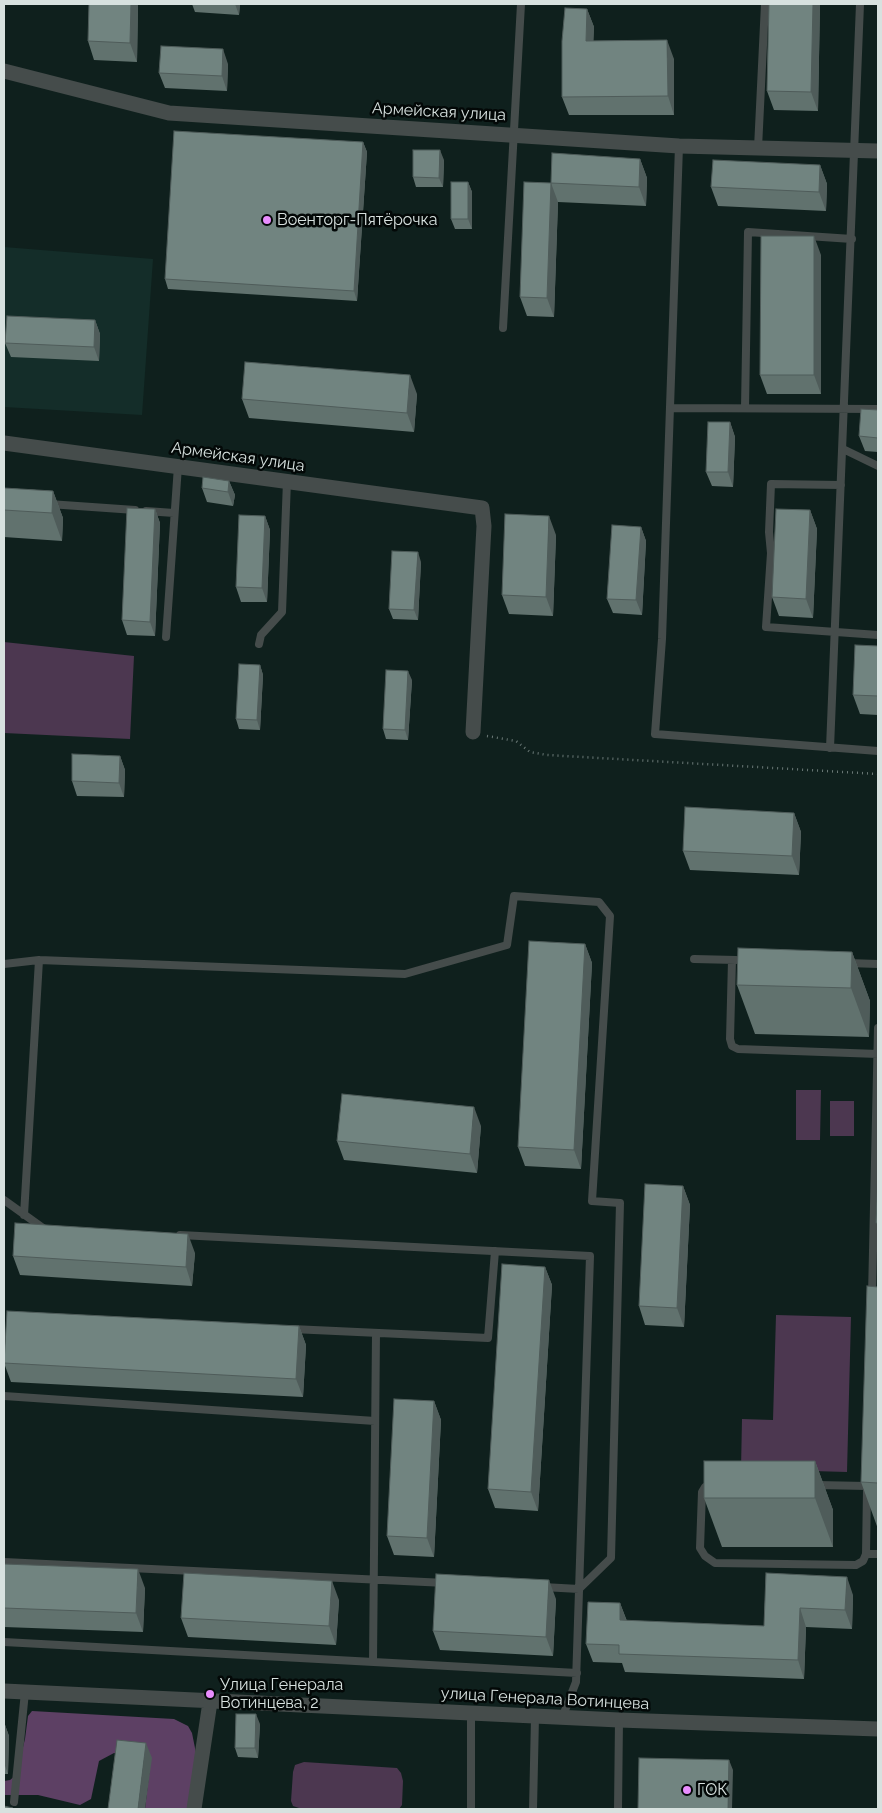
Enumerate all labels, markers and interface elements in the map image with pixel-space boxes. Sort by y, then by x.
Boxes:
street label: Армейская улица [371,99,507,125]
place label: Военторг-Пятёрочка [277,210,438,230]
marker: Военторг-Пятёрочка [261,214,273,226]
street label: Армейская улица [170,438,306,476]
place label: Улица Генерала Вотинцева, 2 [220,1675,343,1713]
street label: улица Генерала Вотинцева [440,1684,650,1714]
marker: Улица Генерала Вотинцева, 2 [204,1688,216,1700]
place label: ГОК [697,1780,727,1800]
marker: ГОК [681,1784,693,1796]

